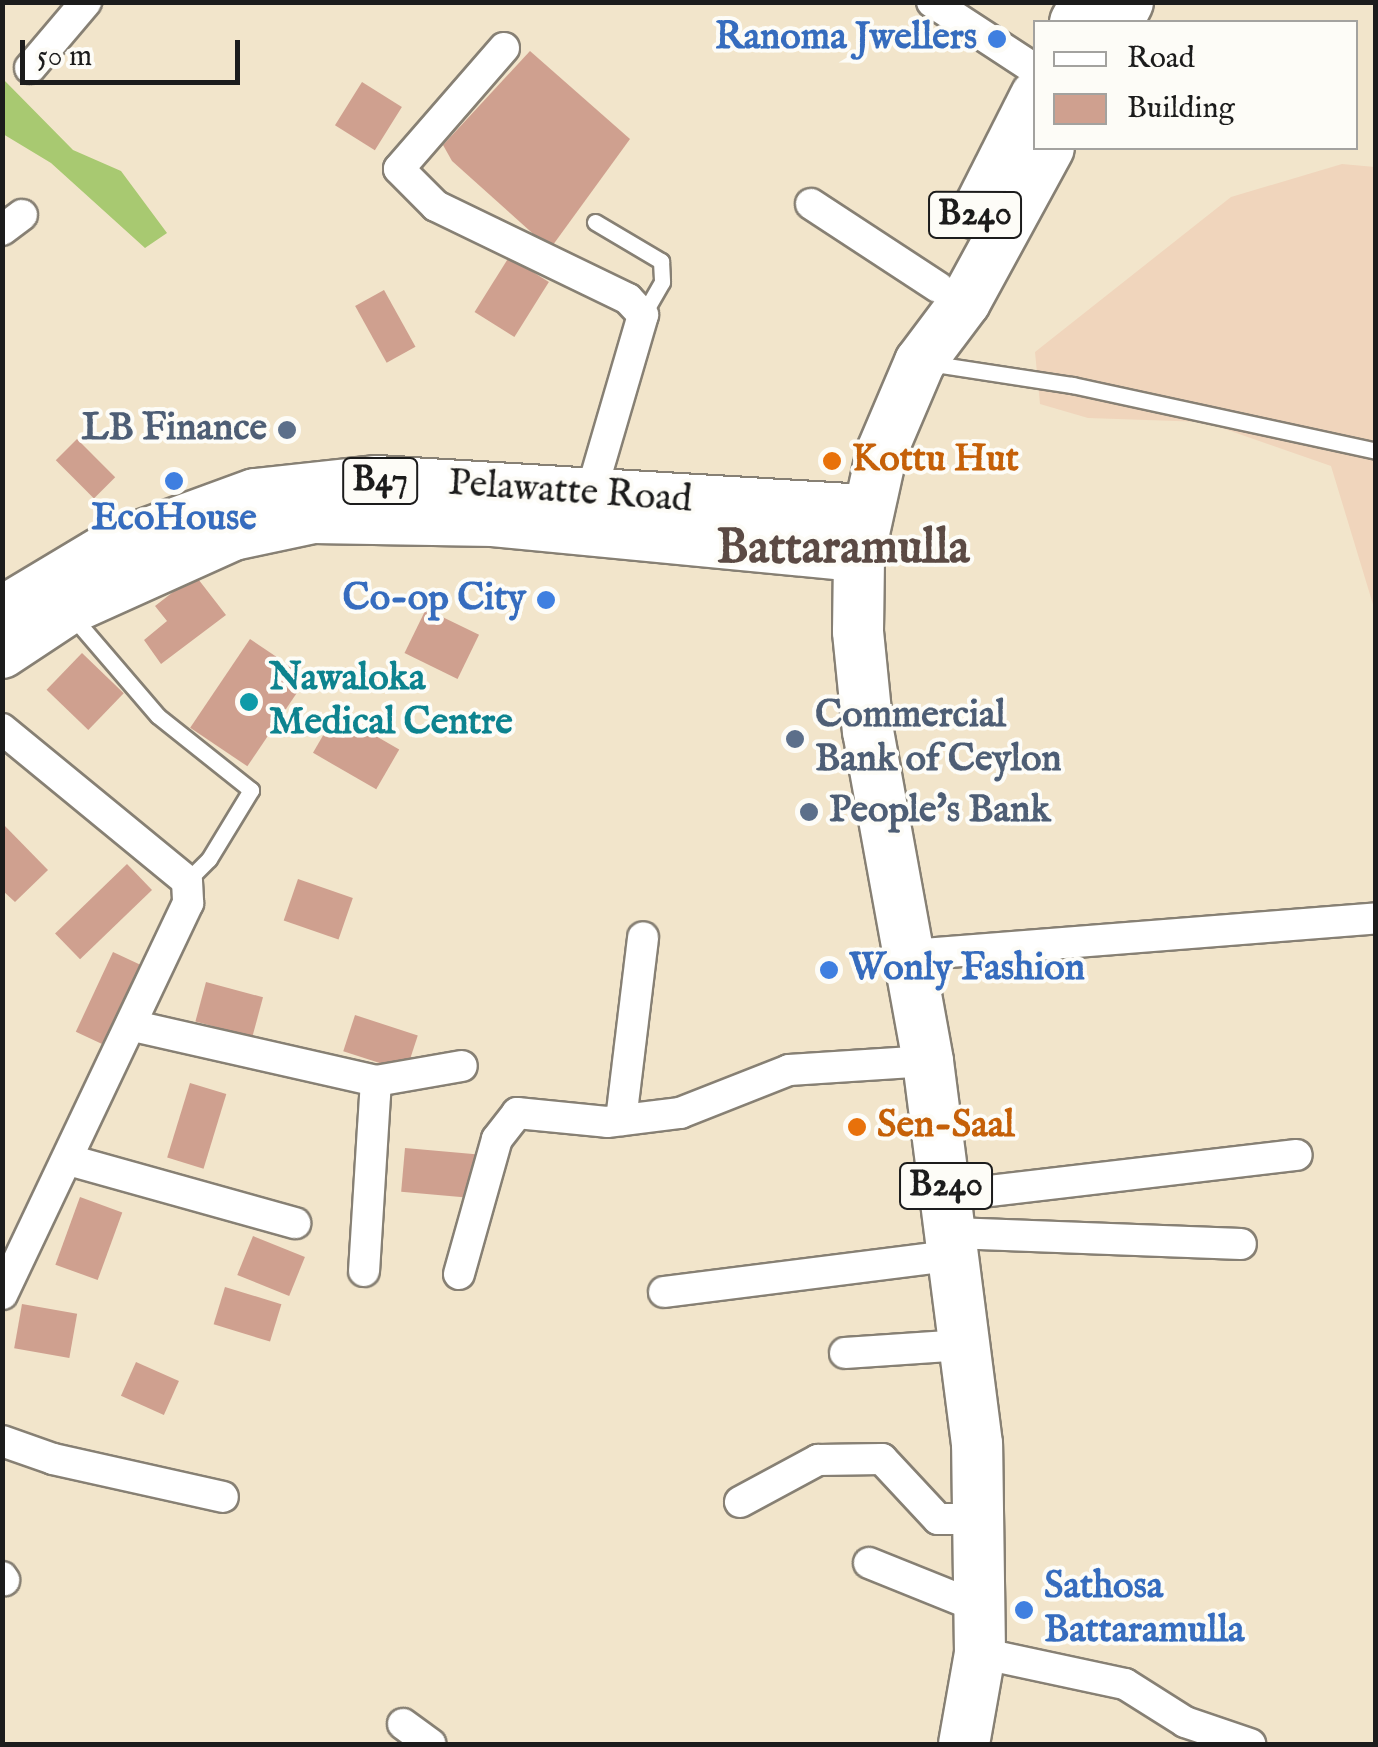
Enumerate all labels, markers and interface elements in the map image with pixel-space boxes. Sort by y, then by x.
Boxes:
place label: Ranoma Jwellers [715,16,977,62]
scale bar [25,20,245,82]
legend [1033,20,1358,150]
marker: Ranoma Jwellers [986,28,1008,50]
text: 50 m [37,38,92,76]
text: Road [1127,40,1195,78]
text: Building [1127,90,1235,128]
road number: B240 [928,185,1022,245]
place label: LB Finance [82,407,267,453]
marker: LB Finance [276,419,298,441]
place label: Kottu Hut [852,438,1019,484]
marker: Kottu Hut [821,450,843,472]
road number: B47 [340,451,420,511]
street label: Pelawatte Road [447,462,693,524]
marker: EcoHouse [163,470,185,492]
place label: EcoHouse [91,497,257,543]
district label: Battaramulla [716,521,970,579]
place label: Co-op City [343,577,526,623]
marker: Co-op City [535,589,557,611]
place label: Nawaloka Medical Centre [269,657,513,746]
marker: Nawaloka Medical Centre [238,691,260,713]
place label: Commercial Bank of Ceylon [815,694,1062,784]
marker: Commercial Bank of Ceylon [784,728,806,750]
place label: People's Bank [829,789,1050,835]
marker: People's Bank [798,801,820,823]
place label: Wonly Fashion [849,947,1085,993]
marker: Wonly Fashion [818,959,840,981]
place label: Sen-Saal [877,1104,1015,1150]
marker: Sen-Saal [846,1116,868,1138]
road number: B240 [898,1156,994,1216]
place label: Sathosa Battaramulla [1044,1565,1244,1655]
marker: Sathosa Battaramulla [1013,1599,1035,1621]

